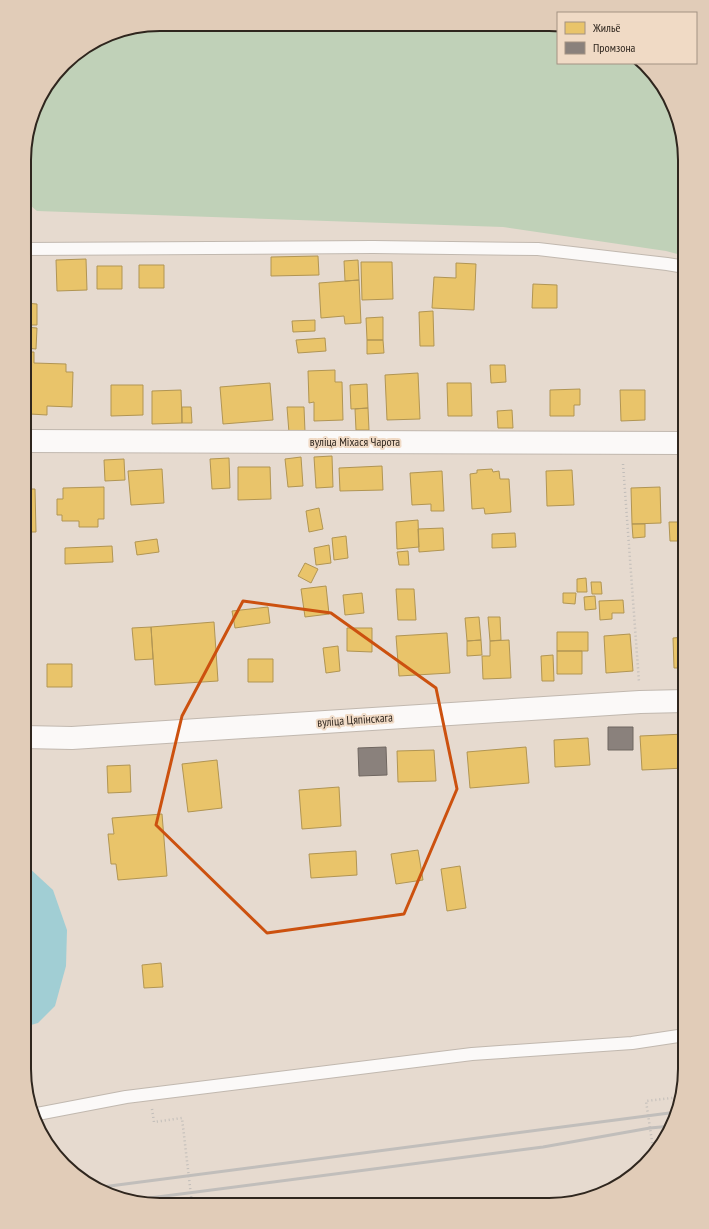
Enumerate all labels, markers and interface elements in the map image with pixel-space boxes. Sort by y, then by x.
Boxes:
legend [557,12,697,64]
text: Жильё [592,20,620,35]
text: Промзона [593,40,636,55]
street label: вуліца Міхася Чарота [310,434,400,449]
street label: вуліца Цяпінскага [317,709,393,730]

